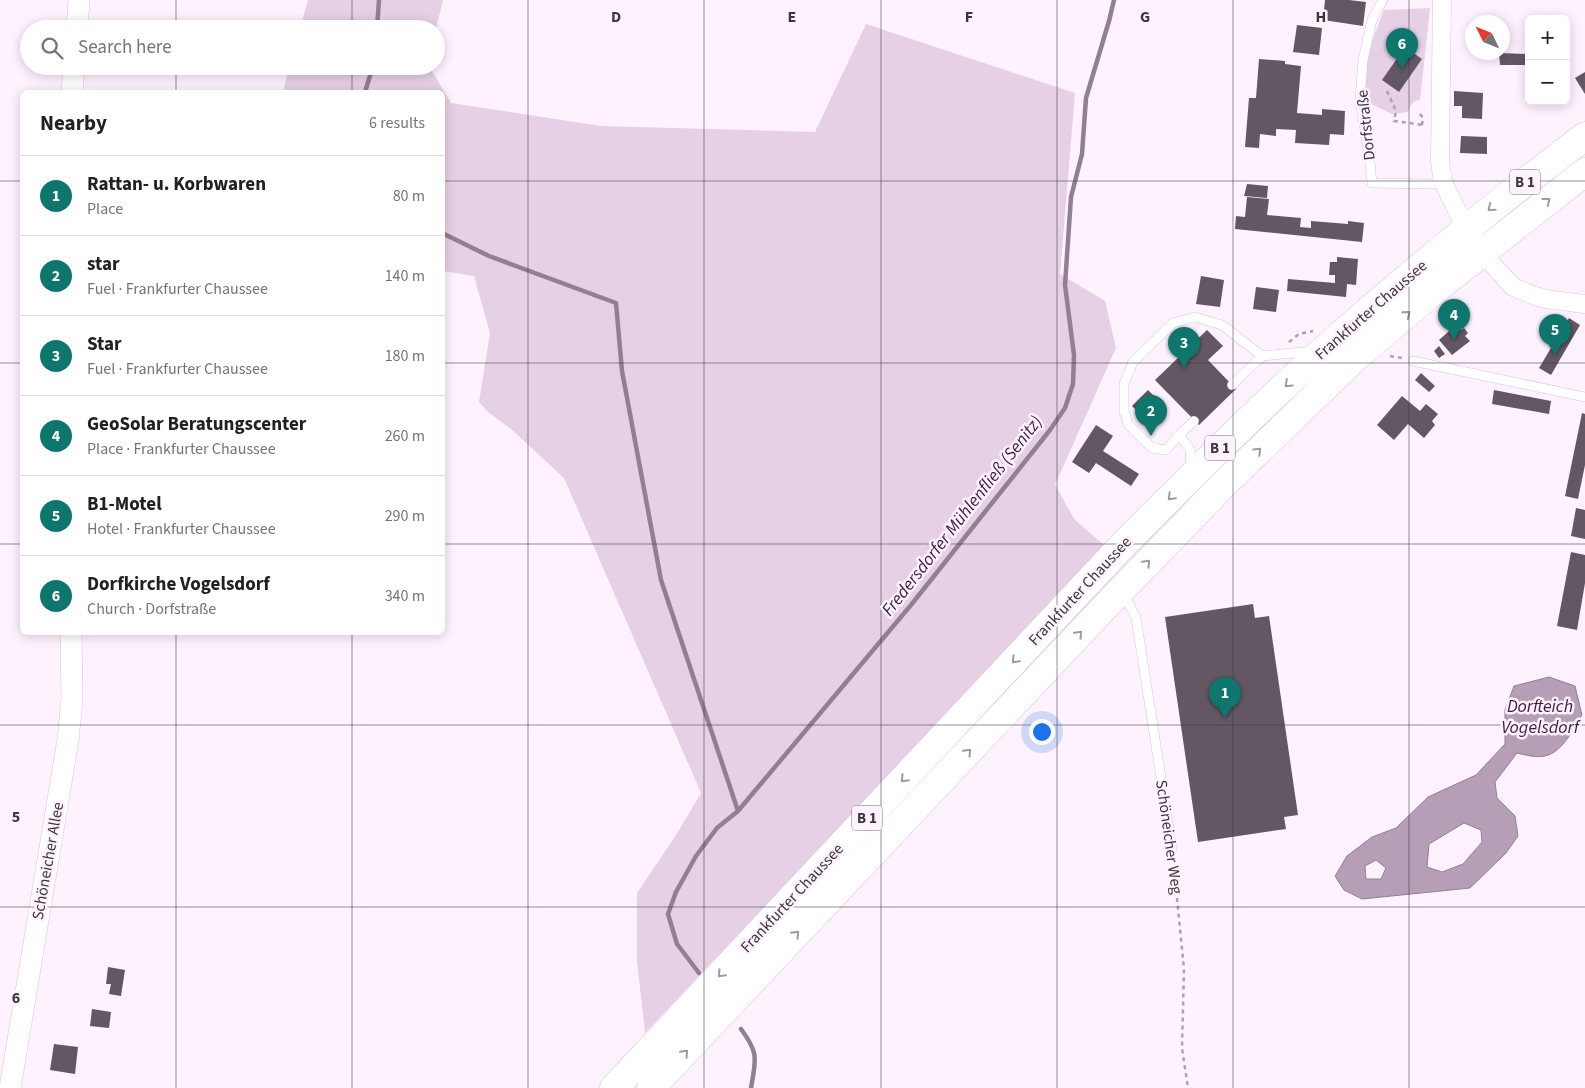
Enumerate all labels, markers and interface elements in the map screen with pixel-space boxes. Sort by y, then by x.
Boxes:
text: D [611,6,621,28]
text: E [788,6,796,28]
text: F [965,6,973,28]
text: G [1140,6,1150,28]
text: H [1316,6,1326,28]
north arrow [1465,15,1510,60]
map controls [1525,15,1570,105]
button: + [1525,15,1570,60]
search box [20,20,445,75]
pin: 6 [1386,28,1418,69]
icon: search [38,34,66,62]
text: Search here [78,34,172,61]
button: − [1525,60,1570,105]
street label: Dorfstraße [1351,89,1381,161]
text: Nearby [40,108,107,138]
text: 6 results [369,112,425,134]
road number: B 1 [1510,170,1540,194]
text: Rattan- u. Korbwaren [87,171,266,198]
text: 1 [52,185,60,207]
text: 80 m [393,185,425,207]
one-way arrow [1542,197,1551,206]
text: Place [87,198,123,220]
one-way arrow [1488,203,1497,211]
text: star [87,251,120,278]
street label: Frankfurter Chaussee [1310,255,1432,365]
text: 2 [52,265,60,287]
text: 140 m [385,265,425,287]
text: Fuel · Frankfurter Chaussee [87,278,268,300]
pin: 4 [1438,299,1470,340]
one-way arrow [1401,311,1410,320]
pin: 5 [1539,314,1571,355]
pin: 3 [1168,327,1200,368]
text: Star [87,331,122,358]
text: 3 [52,345,60,367]
text: 180 m [385,345,425,367]
text: Fuel · Frankfurter Chaussee [87,358,268,380]
one-way arrow [1284,378,1293,387]
pin: 2 [1135,395,1167,436]
text: GeoSolar Beratungscenter [87,411,306,438]
water label: Fredersdorfer Mühlenfließ (Senitz) [876,411,1048,621]
text: 4 [52,425,60,447]
text: 260 m [385,425,425,447]
road number: B 1 [1205,436,1235,460]
text: Place · Frankfurter Chaussee [87,438,276,460]
one-way arrow [1252,448,1261,457]
text: B1-Motel [87,491,162,518]
one-way arrow [1168,491,1177,500]
text: 5 [52,505,60,527]
text: 290 m [385,505,425,527]
text: Hotel · Frankfurter Chaussee [87,518,276,540]
street label: Frankfurter Chaussee [1023,531,1137,650]
one-way arrow [1141,560,1150,569]
text: Dorfkirche Vogelsdorf [87,571,270,598]
text: 6 [52,585,60,607]
text: 340 m [385,585,425,607]
text: Church · Dorfstraße [87,598,216,620]
one-way arrow [1073,631,1082,640]
one-way arrow [1012,655,1021,664]
pin: 1 [1209,677,1241,718]
water label: Dorfteich Vogelsdorf [1501,694,1582,740]
your location [1029,719,1055,745]
one-way arrow [962,749,971,758]
one-way arrow [901,773,910,782]
street label: Schöneicher Weg [1150,779,1188,895]
street label: Schöneicher Allee [27,800,69,922]
text: 5 [12,806,20,828]
road number: B 1 [852,806,882,830]
street label: Frankfurter Chaussee [735,838,849,957]
one-way arrow [790,931,799,940]
one-way arrow [718,968,727,977]
text: 6 [12,987,20,1009]
one-way arrow [679,1049,688,1058]

